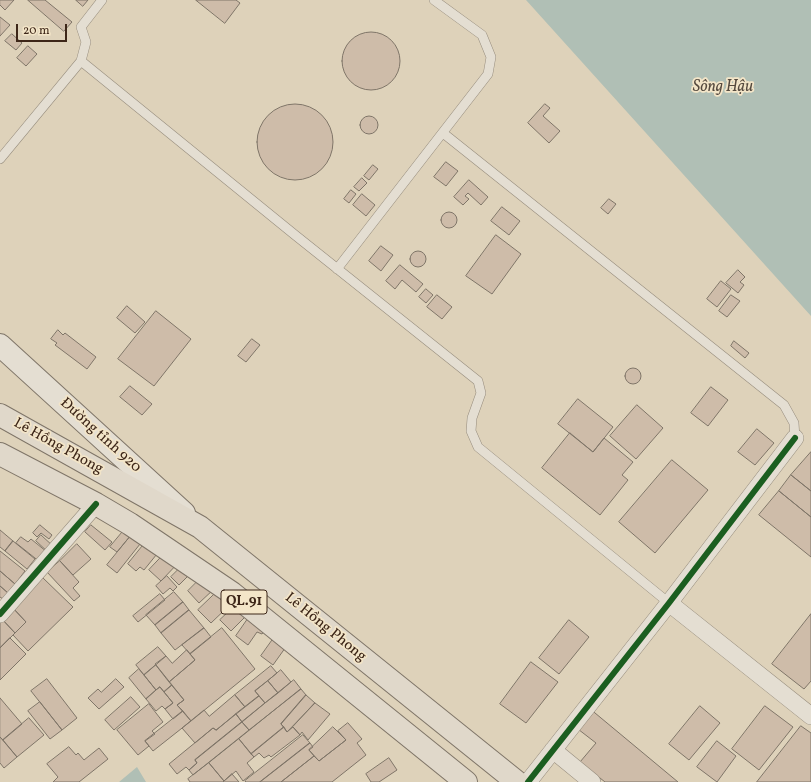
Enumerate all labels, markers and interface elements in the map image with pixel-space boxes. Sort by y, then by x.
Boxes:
scale bar [18,16,69,42]
text: 20 m [23,23,50,39]
water label: Sông Hậu [693,78,753,98]
street label: Đường tỉnh 920 [56,395,144,477]
street label: Lê Hồng Phong [10,415,106,479]
road number: QL.91 [221,590,267,614]
street label: Lê Hồng Phong [281,590,369,666]

